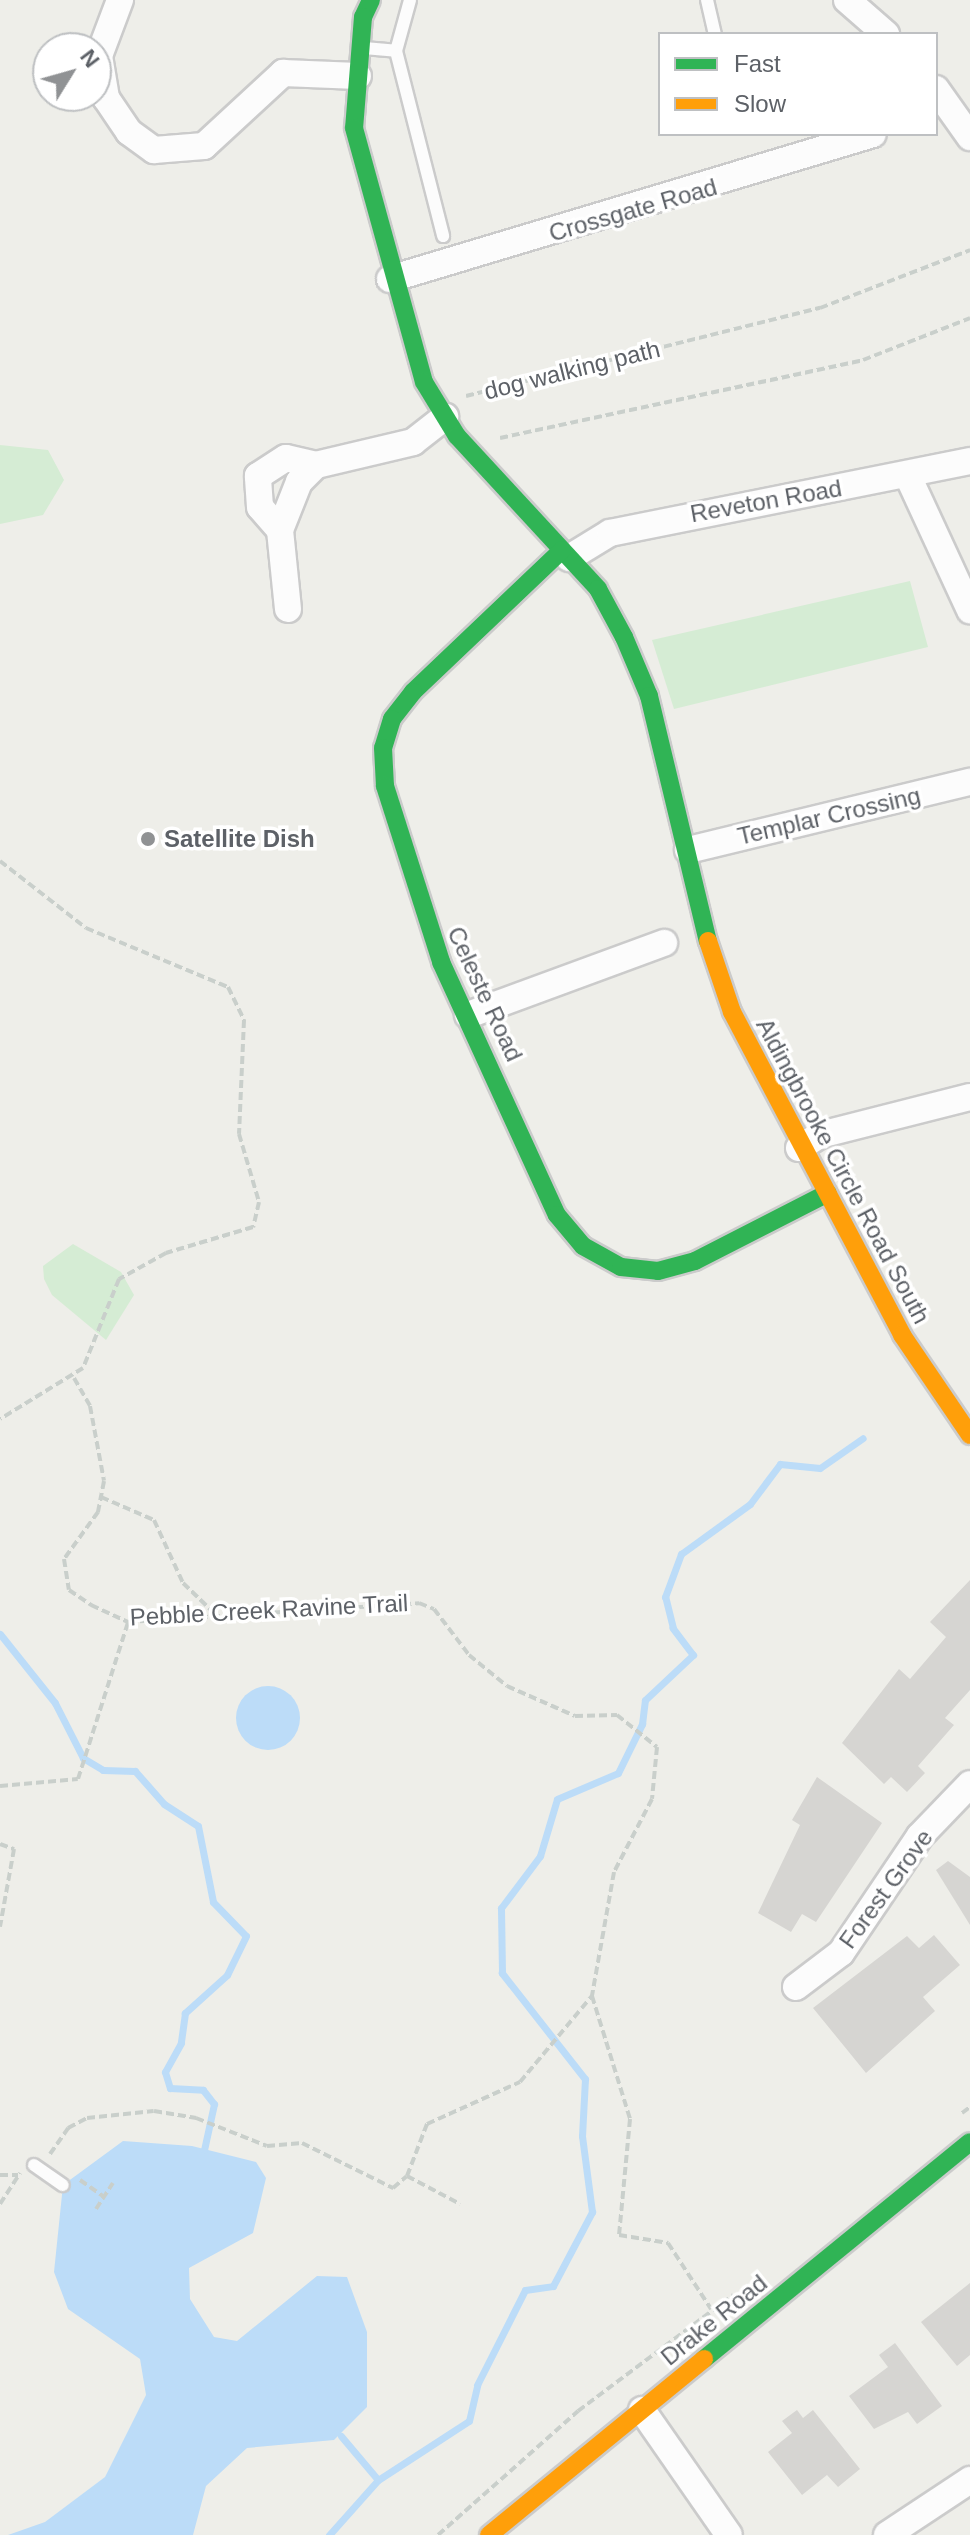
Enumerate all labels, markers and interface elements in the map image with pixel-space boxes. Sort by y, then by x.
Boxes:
north arrow [32,32,112,112]
legend [658,32,938,136]
text: N [75,45,105,72]
text: Fast [734,50,781,77]
text: Slow [734,90,786,117]
street label: Crossgate Road [546,172,720,248]
street label: dog walking path [481,334,663,406]
street label: Reveton Road [688,473,844,529]
street label: Templar Crossing [735,781,923,851]
place label: Satellite Dish [164,825,315,853]
marker: Satellite Dish [139,830,157,848]
street label: Celeste Road [441,922,529,1066]
street label: Aldingbrooke Circle Road South [750,1013,936,1329]
street label: Pebble Creek Ravine Trail [129,1588,409,1632]
street label: Forest Grove [833,1824,939,1954]
street label: Drake Road [655,2269,773,2371]

